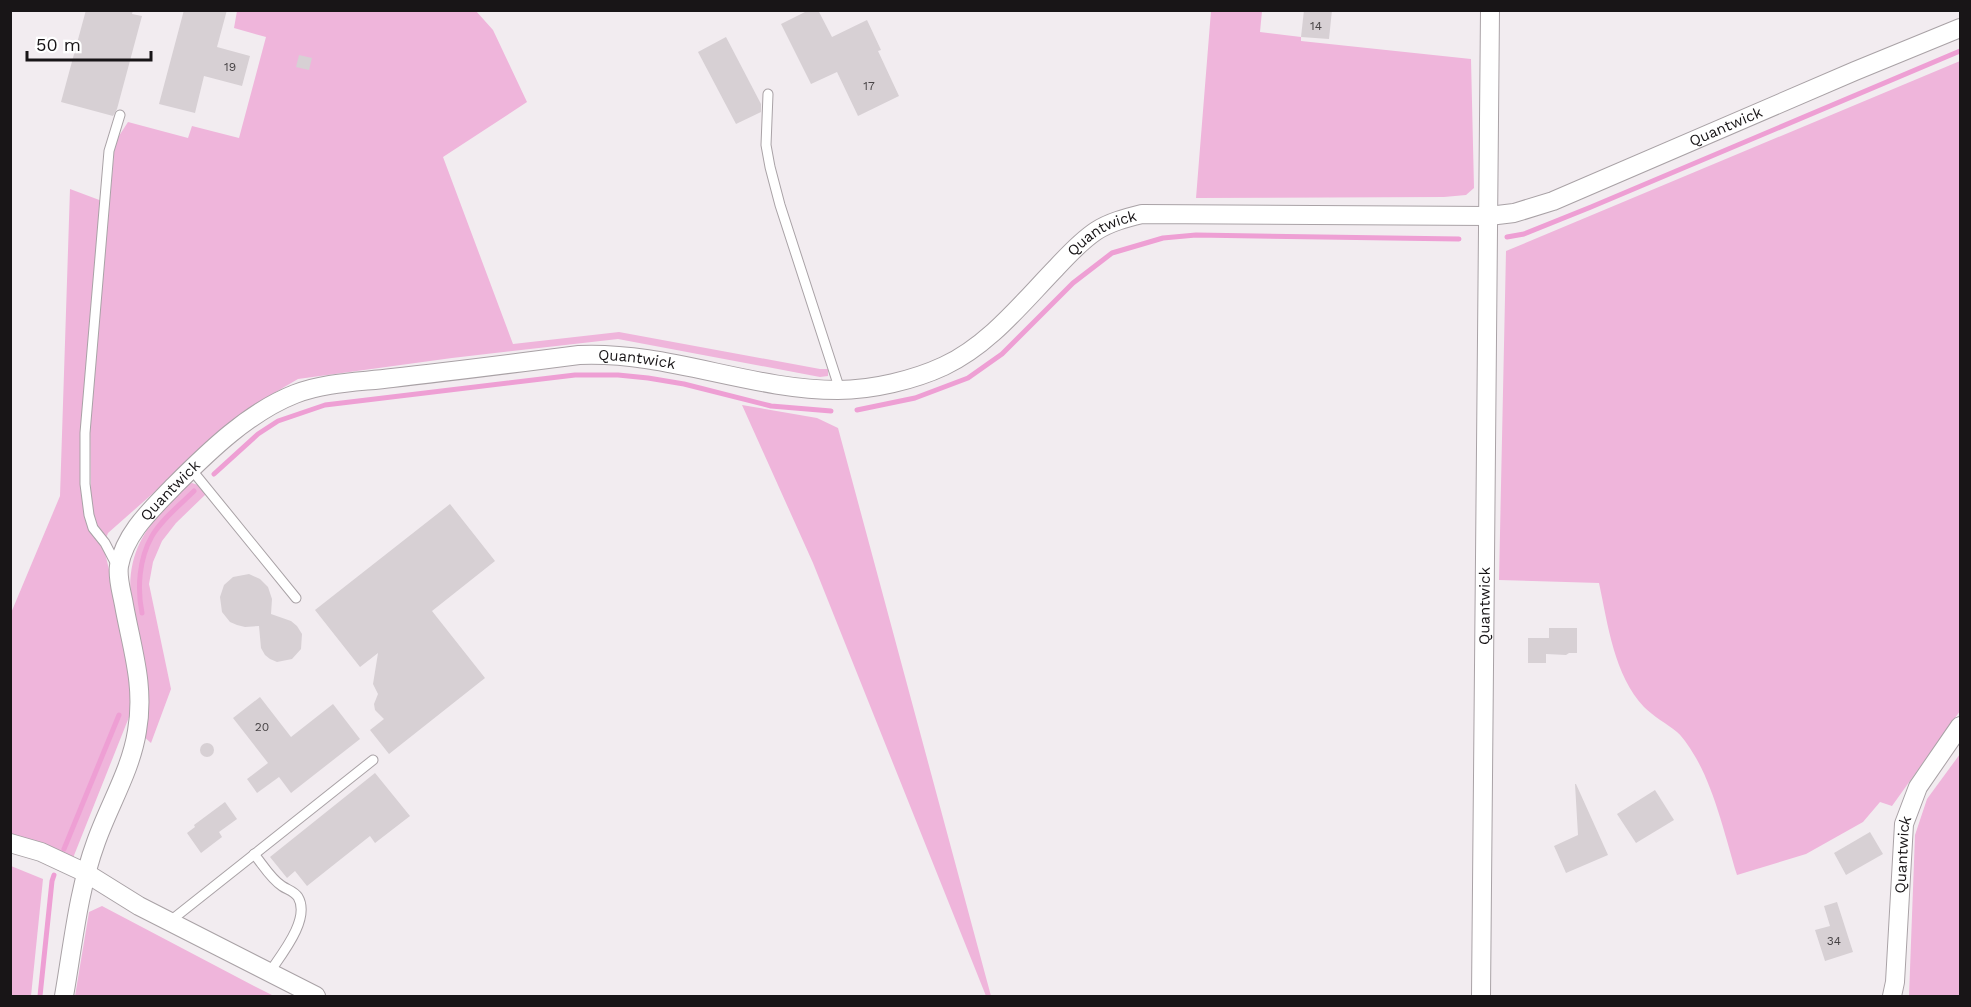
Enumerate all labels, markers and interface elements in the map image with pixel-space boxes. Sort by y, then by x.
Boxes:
house number: 14 [1310,19,1322,33]
scale bar [27,24,152,62]
text: 50 m [36,34,81,55]
house number: 19 [224,60,236,74]
house number: 17 [863,79,875,93]
street label: Quantwick [1686,103,1766,150]
street label: Quantwick [1063,207,1139,260]
street label: Quantwick [598,346,678,373]
street label: Quantwick [137,456,204,525]
street label: Quantwick [1475,566,1494,645]
house number: 20 [255,720,269,734]
street label: Quantwick [1891,813,1916,894]
house number: 34 [1827,934,1841,948]

